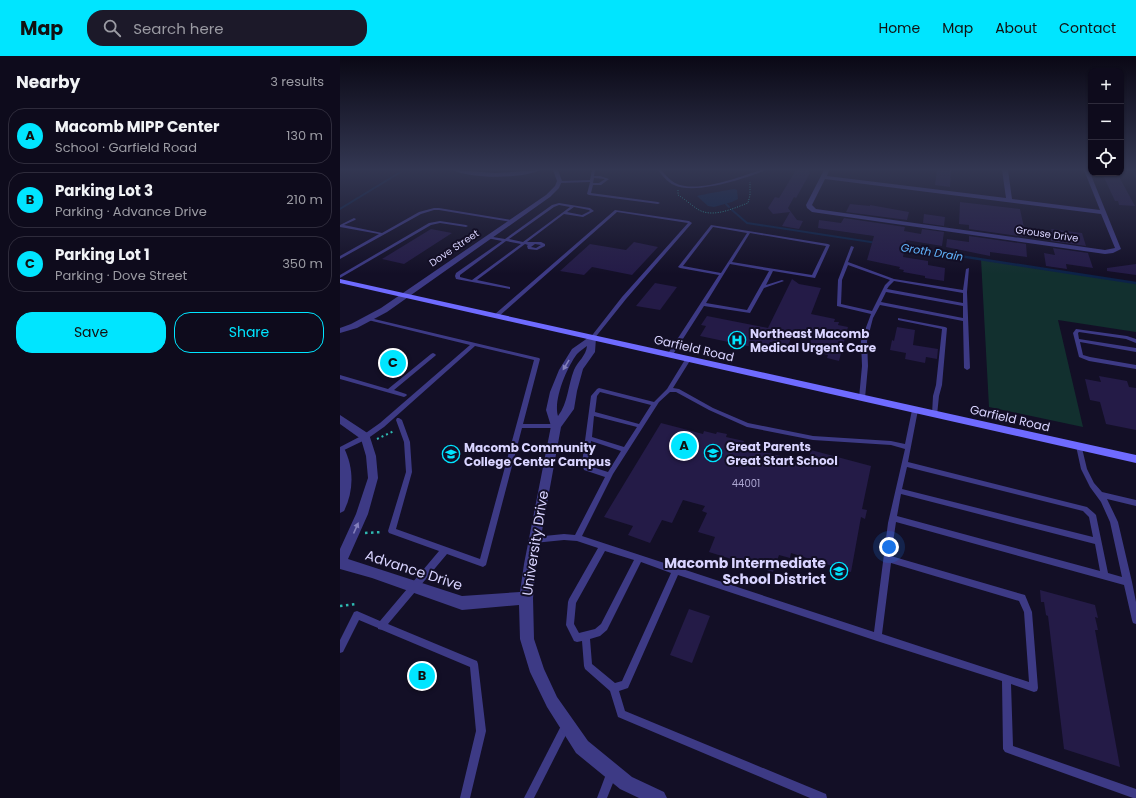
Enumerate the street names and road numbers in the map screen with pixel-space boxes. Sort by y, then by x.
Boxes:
street label: Grouse Drive [1015,222,1079,246]
street label: Dove Street [426,226,482,270]
street label: Garfield Road [652,331,736,365]
street label: Garfield Road [968,401,1052,435]
street label: University Drive [517,489,553,597]
street label: Advance Drive [363,545,466,595]

